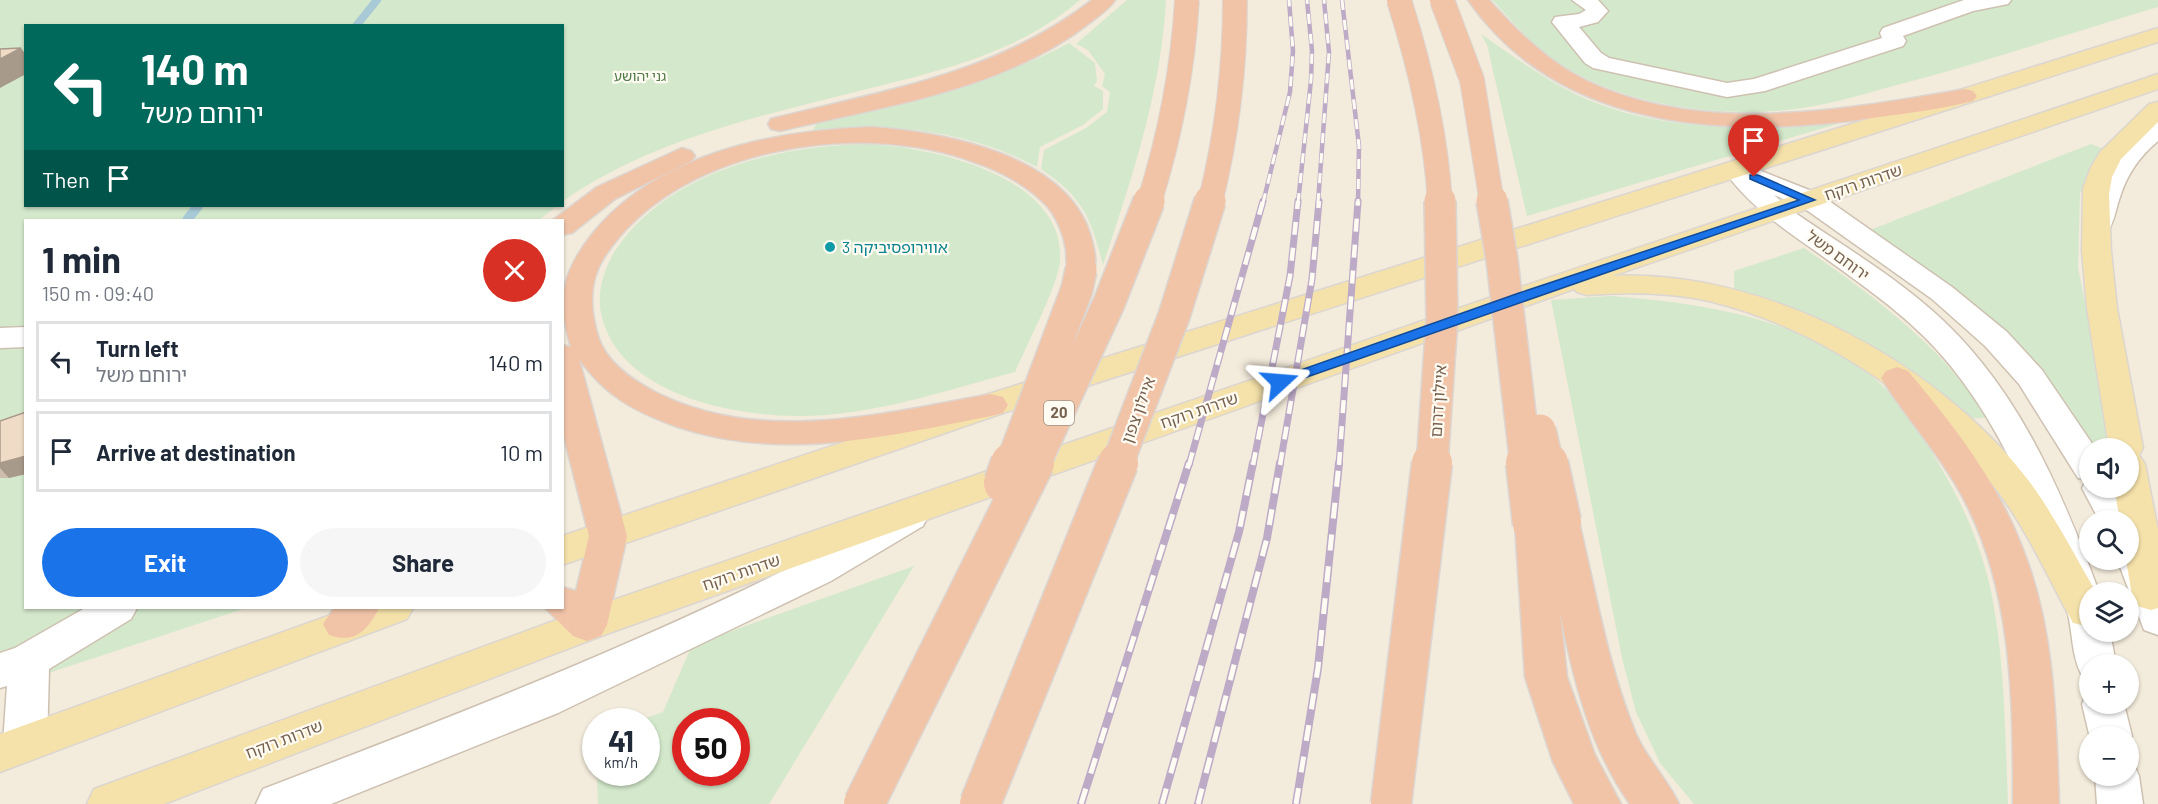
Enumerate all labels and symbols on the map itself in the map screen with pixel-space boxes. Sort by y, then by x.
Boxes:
park label: גני יהושע [614,67,666,84]
pin [1728,115,1779,177]
street label: שדרות רוקח [1821,159,1904,204]
street label: ירוחם משל [1803,225,1873,284]
place label: אווירופסיביקה 3 [842,237,948,256]
marker: אווירופסיביקה 3 [823,240,837,254]
position arrow [1248,350,1312,414]
street label: איילון דרום [1425,364,1450,438]
street label: איילון צפון [1117,374,1158,446]
street label: שדרות רוקח [1157,387,1240,432]
road number: 20 [1044,401,1074,425]
street label: שדרות רוקח [699,549,782,594]
speed limit sign: 50 [672,708,750,786]
street label: שדרות רוקח [243,715,325,762]

